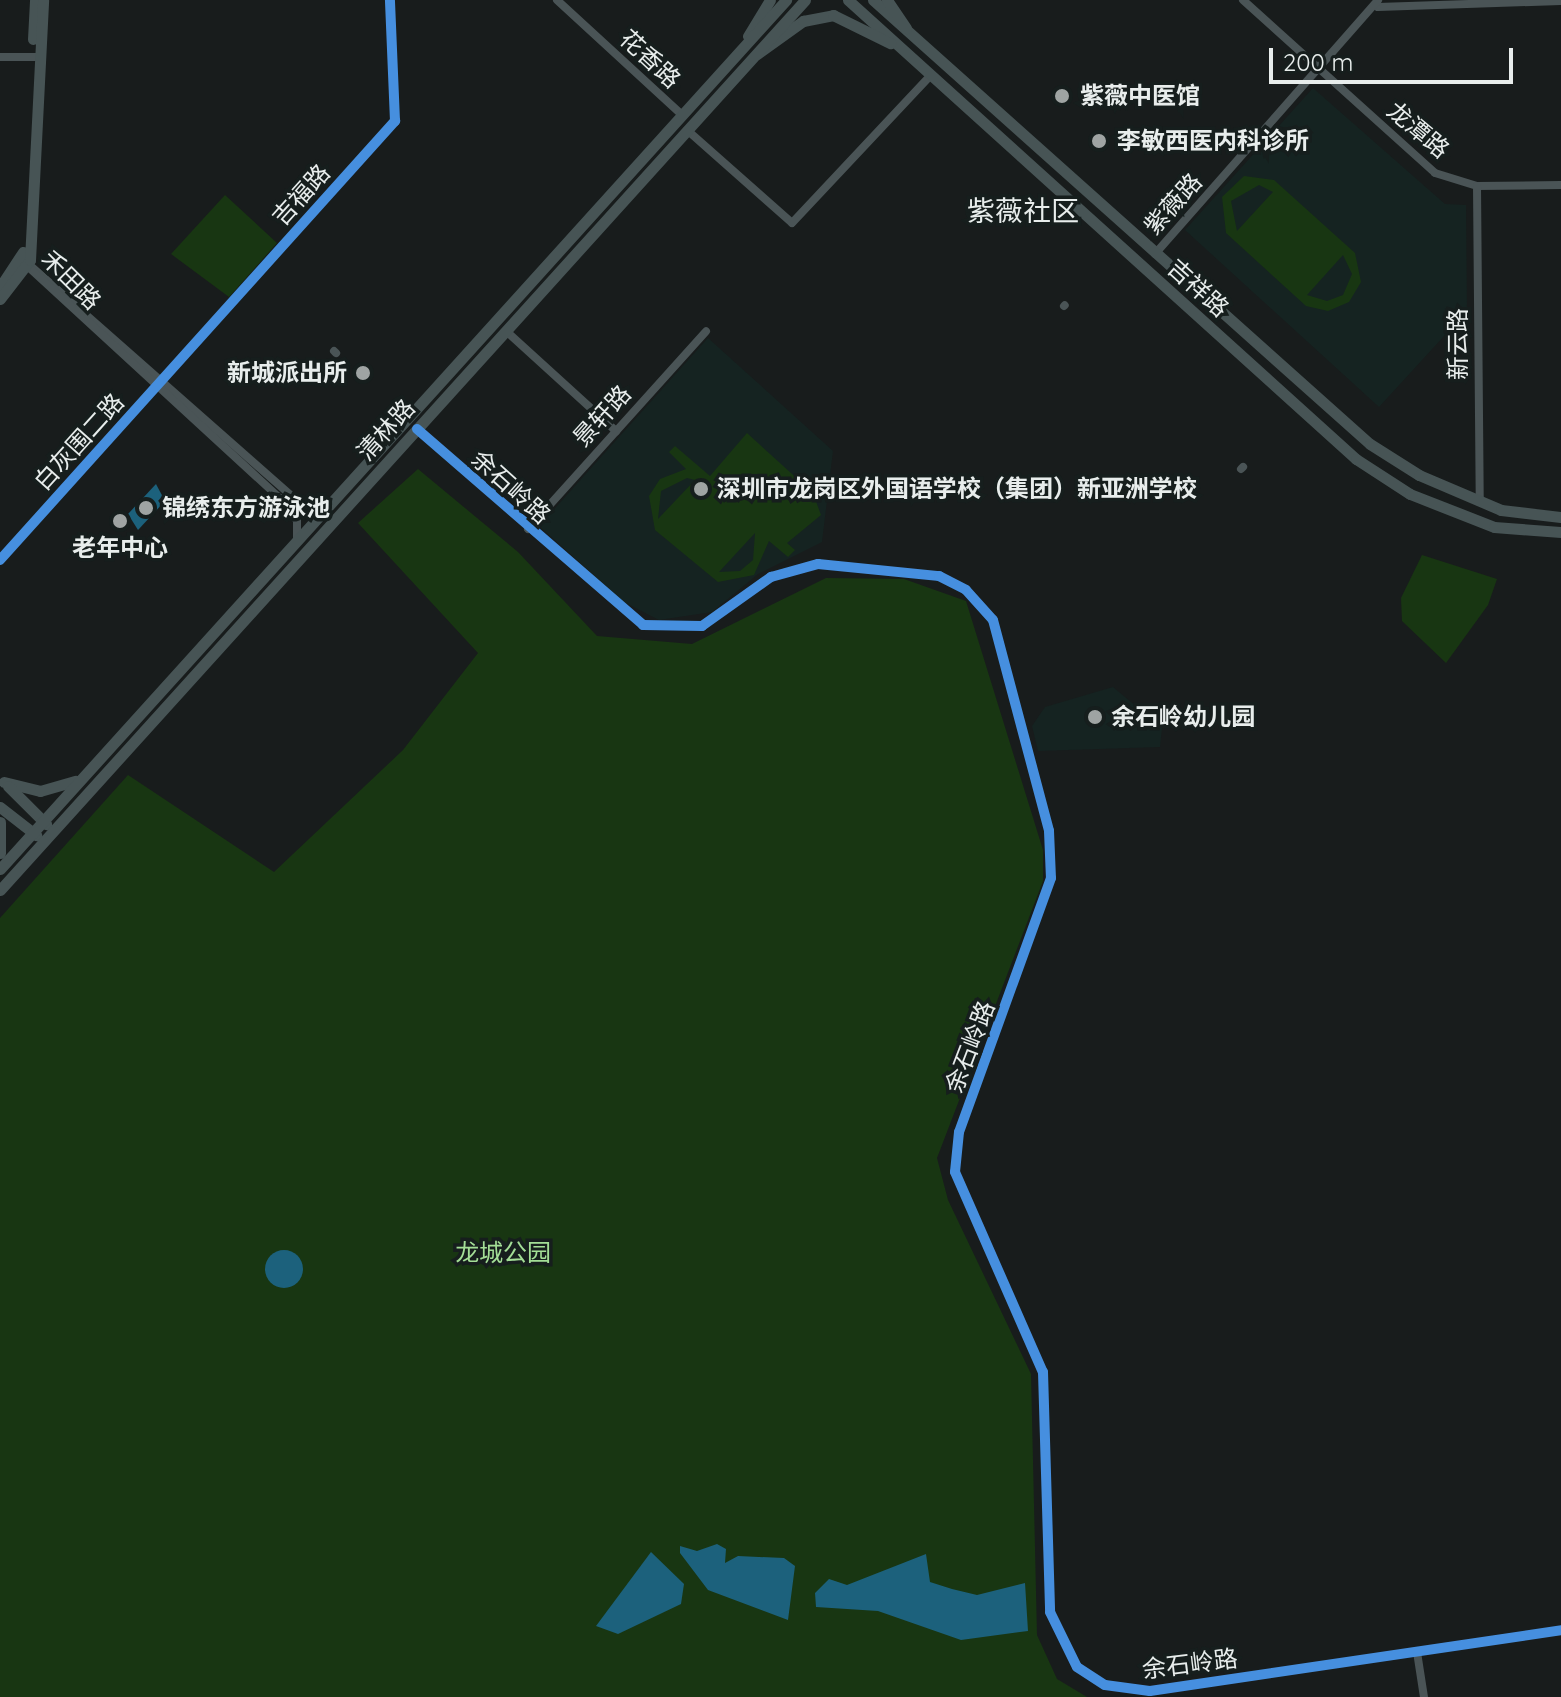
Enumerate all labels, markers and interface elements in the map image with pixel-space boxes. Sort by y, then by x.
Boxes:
street label: 花香路 [614,24,686,94]
scale bar [1273,32,1517,82]
text: 200 m [1283,47,1353,77]
place label: 紫薇中医馆 [1080,82,1200,110]
marker: 紫薇中医馆 [1051,85,1073,107]
street label: 龙潭路 [1381,96,1455,164]
place label: 李敏西医内科诊所 [1117,127,1309,155]
marker: 李敏西医内科诊所 [1088,130,1110,152]
street label: 吉福路 [266,159,336,231]
street label: 紫薇路 [1138,168,1208,240]
district label: 紫薇社区 [967,194,1079,228]
street label: 禾田路 [35,244,107,316]
street label: 吉祥路 [1162,253,1234,323]
street label: 新云路 [1444,308,1472,380]
place label: 新城派出所 [227,359,347,387]
marker: 新城派出所 [354,364,372,382]
street label: 景轩路 [567,380,637,452]
street label: 白灰围二路 [28,388,130,496]
street label: 清林路 [351,394,421,466]
street label: 余石岭路 [466,444,556,530]
place label: 深圳市龙岗区外国语学校（集团）新亚洲学校 [717,475,1197,503]
marker: 深圳市龙岗区外国语学校（集团）新亚洲学校 [692,480,710,498]
place label: 锦绣东方游泳池 [162,494,330,522]
marker: 锦绣东方游泳池 [137,499,155,517]
marker: 老年中心 [111,512,129,530]
place label: 老年中心 [72,534,168,562]
place label: 余石岭幼儿园 [1111,703,1255,731]
marker: 余石岭幼儿园 [1086,708,1104,726]
street label: 余石岭路 [939,997,1001,1097]
park label: 龙城公园 [455,1239,551,1267]
street label: 余石岭路 [1141,1644,1239,1684]

